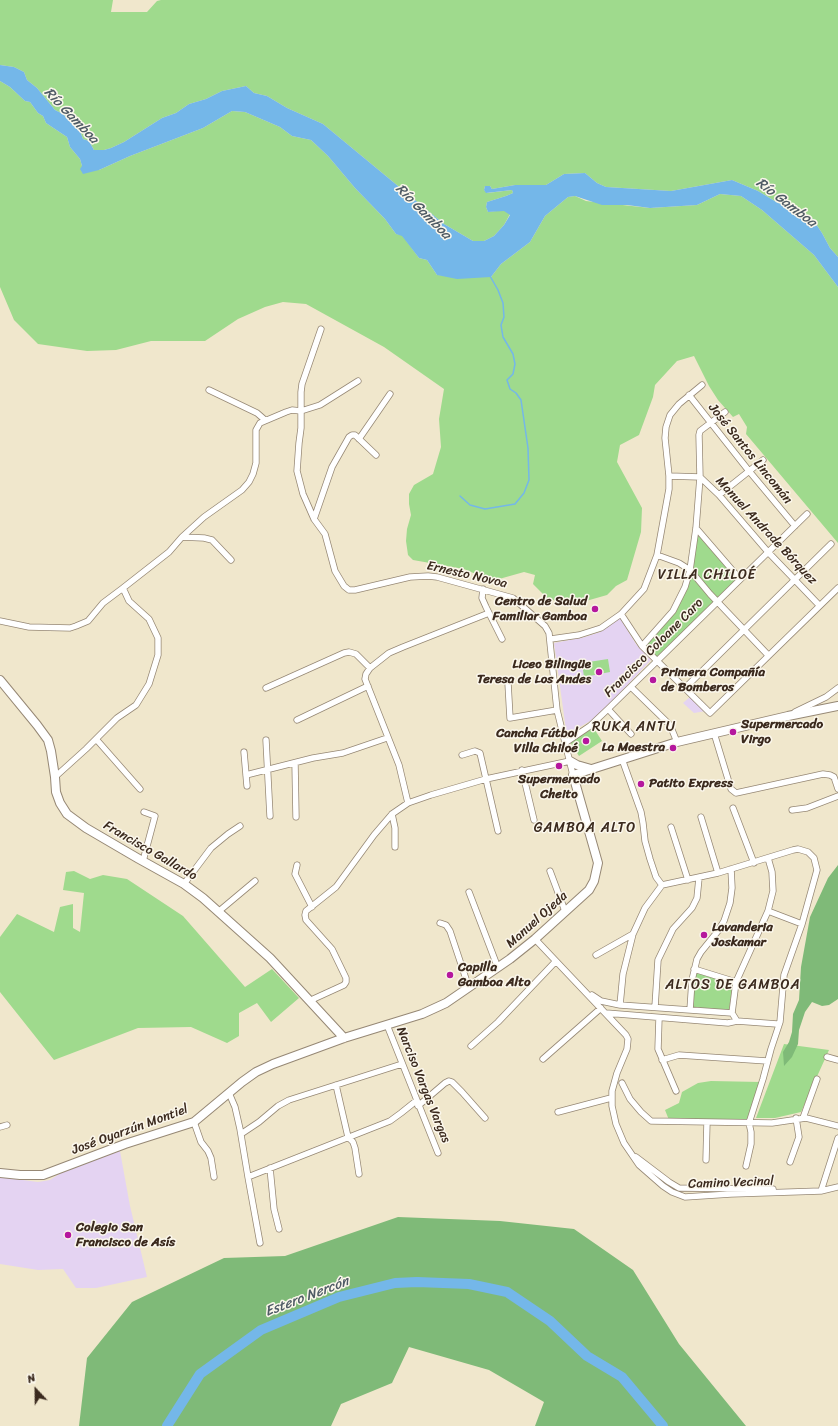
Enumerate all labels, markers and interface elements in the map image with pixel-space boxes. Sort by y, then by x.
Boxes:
water label: Río Gamboa [40,85,102,147]
water label: Río Gamboa [753,175,819,231]
water label: Río Gamboa [392,181,454,243]
street label: José Santos Lincomán [705,401,795,507]
street label: Manuel Andrade Bórquez [712,474,820,588]
street label: Ernesto Novoa [425,558,509,592]
district label: VILLA CHILOÉ [657,567,757,583]
place label: Centro de Salud Familiar Gamboa [493,594,587,625]
street label: Francisco Coloane Caro [601,595,707,701]
marker: Centro de Salud Familiar Gamboa [590,604,600,614]
place label: Liceo Bilingüe Teresa de Los Andes [477,657,591,688]
place label: Primera Compañía de Bomberos [661,665,765,696]
marker: Liceo Bilingüe Teresa de Los Andes [594,667,604,677]
marker: Primera Compañía de Bomberos [648,675,658,685]
place label: Supermercado Virgo [741,717,823,748]
district label: RUKA ANTU [592,719,676,735]
place label: Cancha Fútbol Villa Chiloé [496,726,578,757]
marker: Supermercado Virgo [728,727,738,737]
marker: Cancha Fútbol Villa Chiloé [581,736,591,746]
place label: La Maestra [602,740,665,756]
marker: La Maestra [668,743,678,753]
marker: Supermercado Cheito [554,761,564,771]
place label: Supermercado Cheito [518,772,600,803]
place label: Patito Express [649,776,733,792]
marker: Patito Express [636,779,646,789]
street label: Francisco Gallardo [100,818,200,884]
district label: GAMBOA ALTO [534,820,636,836]
street label: Manuel Ojeda [503,888,571,952]
place label: Lavanderia Joskamar [712,920,773,951]
marker: Lavanderia Joskamar [699,930,709,940]
place label: Capilla Gamboa Alto [458,960,531,991]
marker: Capilla Gamboa Alto [445,970,455,980]
district label: ALTOS DE GAMBOA [666,977,800,993]
street label: Narciso Vargas Vargas [393,1025,453,1145]
street label: José Oyarzún Montiel [70,1102,190,1158]
street label: Camino Vecinal [688,1174,774,1192]
place label: Colegio San Francisco de Asís [76,1220,175,1251]
marker: Colegio San Francisco de Asís [63,1230,73,1240]
water label: Estero Nercón [263,1273,351,1321]
text: N [24,1368,38,1389]
north arrow [16,1370,56,1410]

